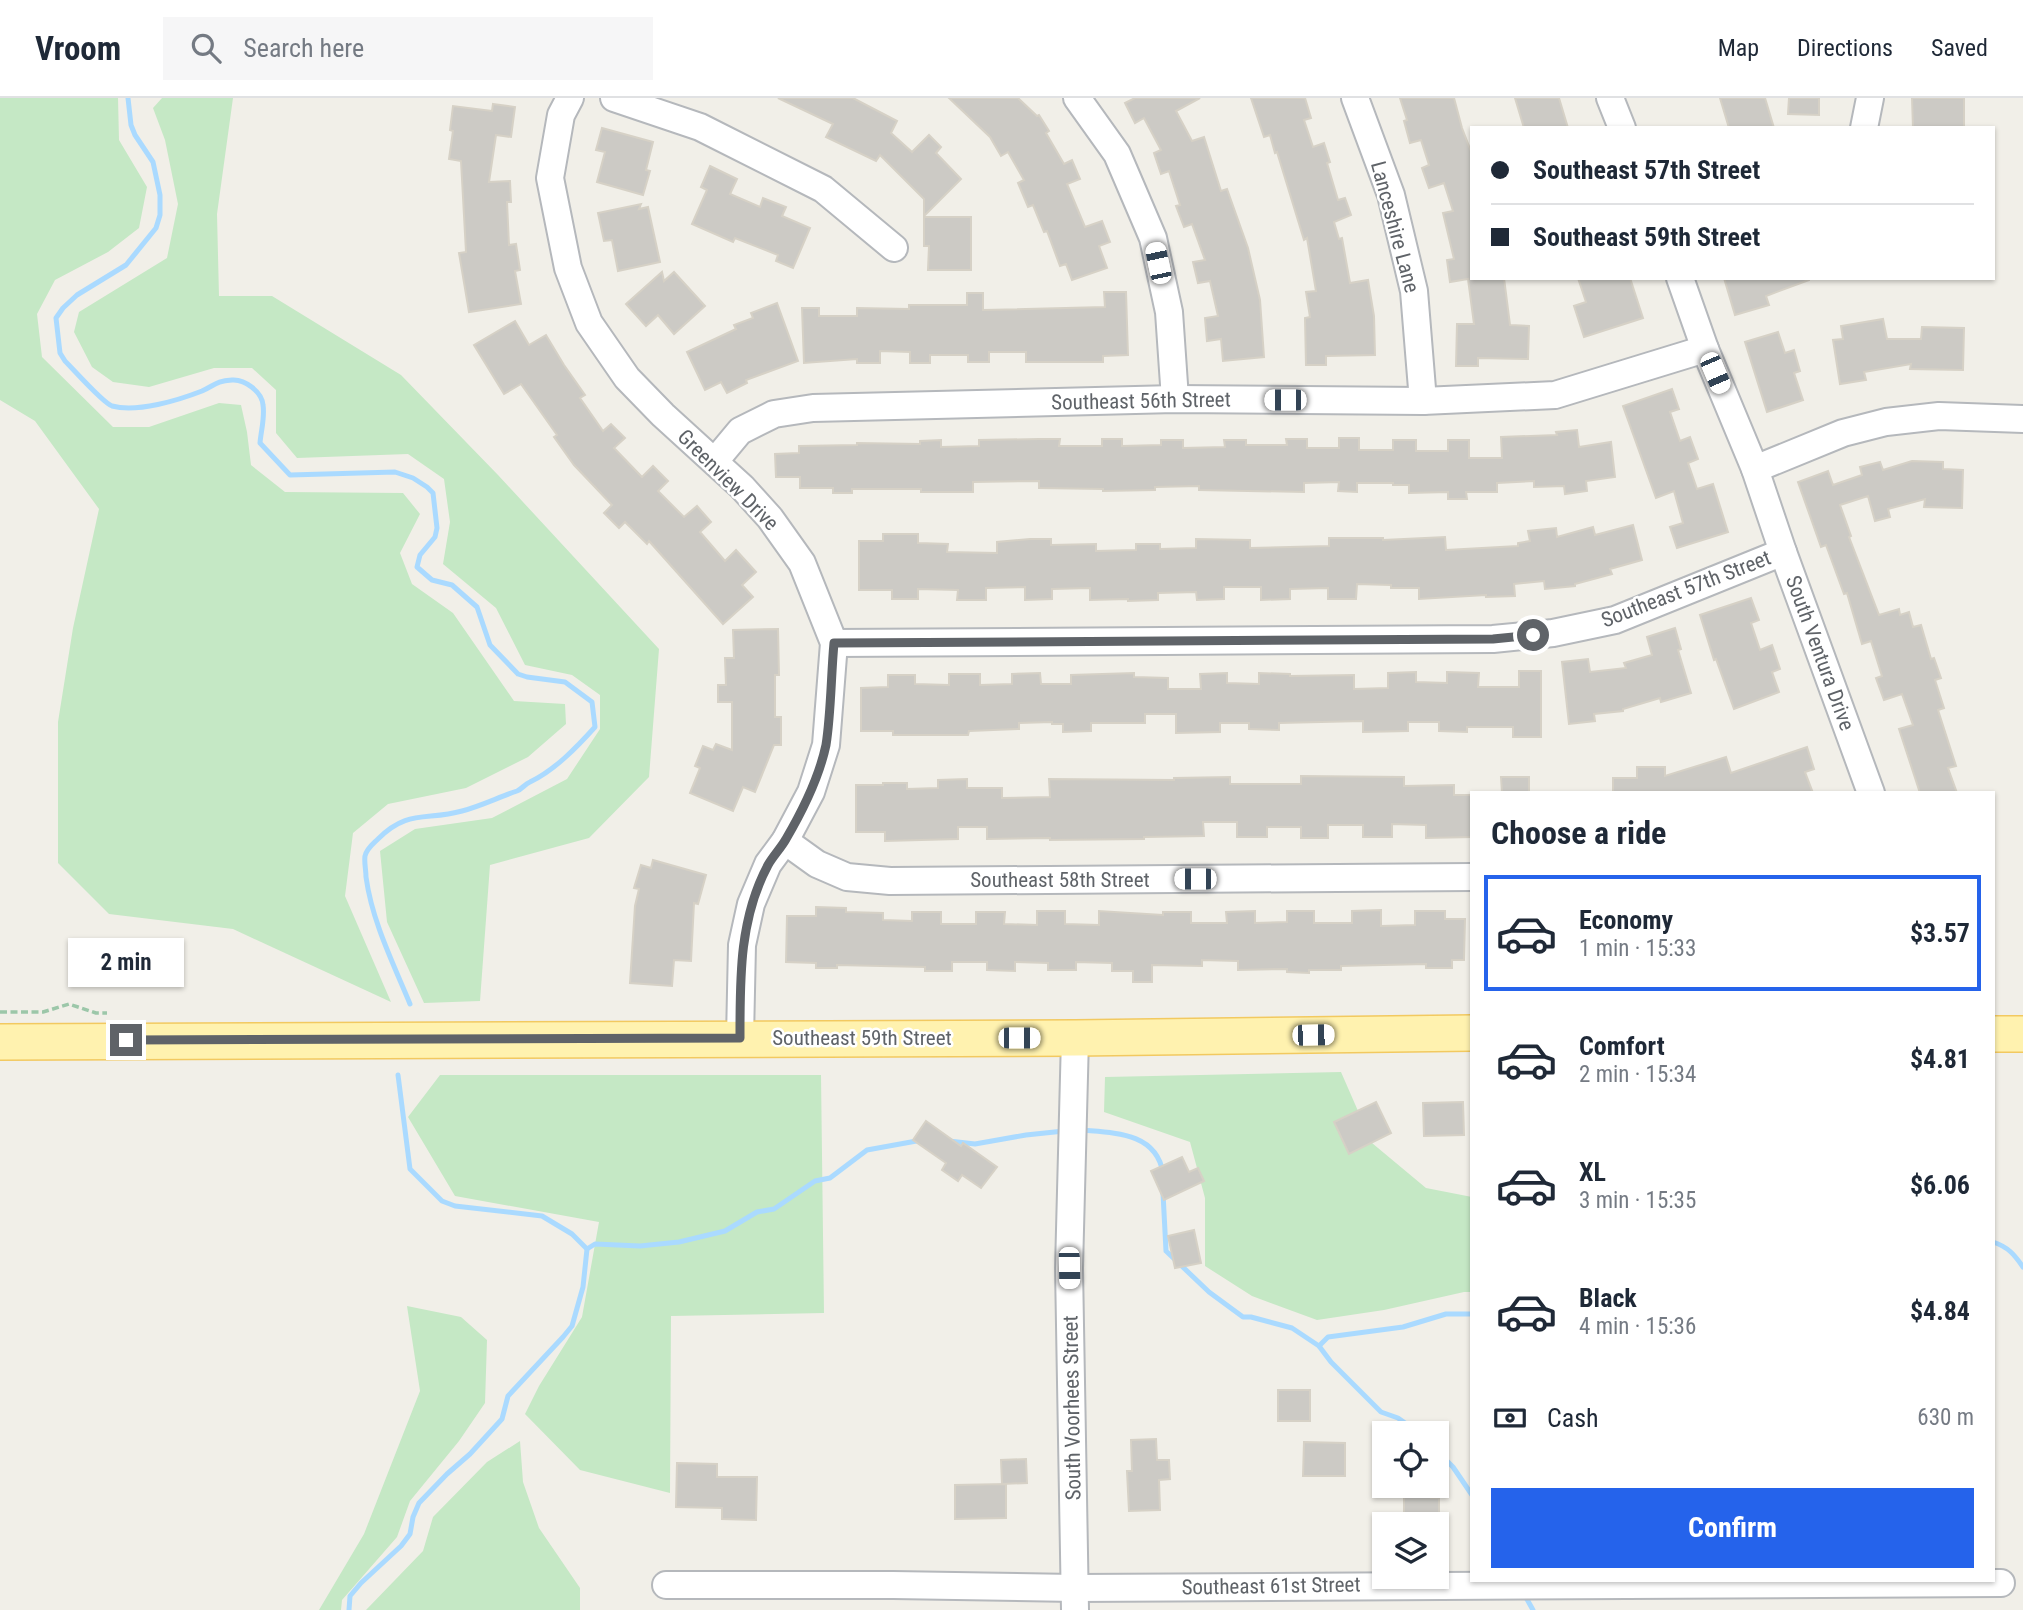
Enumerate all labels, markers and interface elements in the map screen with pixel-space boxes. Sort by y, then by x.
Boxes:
search box [163,17,653,80]
text: Vroom [35,29,121,68]
icon: search [187,29,225,67]
text: Search here [243,33,364,63]
text: Map [1718,34,1759,62]
text: Directions [1797,34,1893,62]
text: Saved [1931,34,1988,62]
text: Southeast 57th Street [1533,155,1760,185]
street label: Lanceshire Lane [1366,159,1424,296]
text: Southeast 59th Street [1533,222,1760,252]
car [1144,240,1173,286]
car [1698,350,1733,396]
street label: Southeast 56th Street [1051,387,1231,415]
car [1265,390,1307,411]
street label: Greenview Drive [673,425,783,535]
street label: Southeast 57th Street [1598,546,1774,632]
street label: South Ventura Drive [1781,572,1859,734]
route start [1517,619,1549,651]
text: Choose a ride [1491,814,1666,852]
street label: Southeast 58th Street [970,868,1150,892]
car [1175,869,1217,890]
icon: car [1495,902,1558,965]
text: Economy [1579,905,1673,935]
text: $3.57 [1910,918,1970,948]
text: 1 min · 15:33 [1579,935,1696,962]
callout: 2 min [68,939,184,988]
text: 2 min [100,949,152,976]
route end [110,1024,142,1056]
car [1292,1024,1335,1046]
street label: Southeast 59th Street [772,1026,952,1050]
car [999,1028,1041,1049]
icon: car [1495,1028,1558,1091]
text: Comfort [1579,1031,1665,1061]
text: $4.81 [1910,1044,1970,1074]
text: 2 min · 15:34 [1579,1061,1696,1088]
icon: car [1495,1154,1558,1217]
text: XL [1579,1157,1606,1187]
text: $6.06 [1910,1170,1970,1200]
text: 3 min · 15:35 [1579,1187,1696,1214]
car [1059,1247,1080,1289]
icon: car [1495,1280,1558,1343]
text: Black [1579,1283,1637,1313]
text: $4.84 [1910,1296,1970,1326]
text: 4 min · 15:36 [1579,1313,1696,1340]
street label: South Voorhees Street [1058,1315,1086,1501]
icon: cash [1491,1399,1529,1437]
text: Cash [1547,1403,1599,1433]
text: 630 m [1917,1404,1974,1431]
map controls [1372,1421,1449,1589]
button: locate [1372,1421,1449,1498]
button: Confirm [1491,1488,1974,1568]
button: layers [1372,1512,1449,1589]
street label: Southeast 61st Street [1181,1572,1361,1600]

